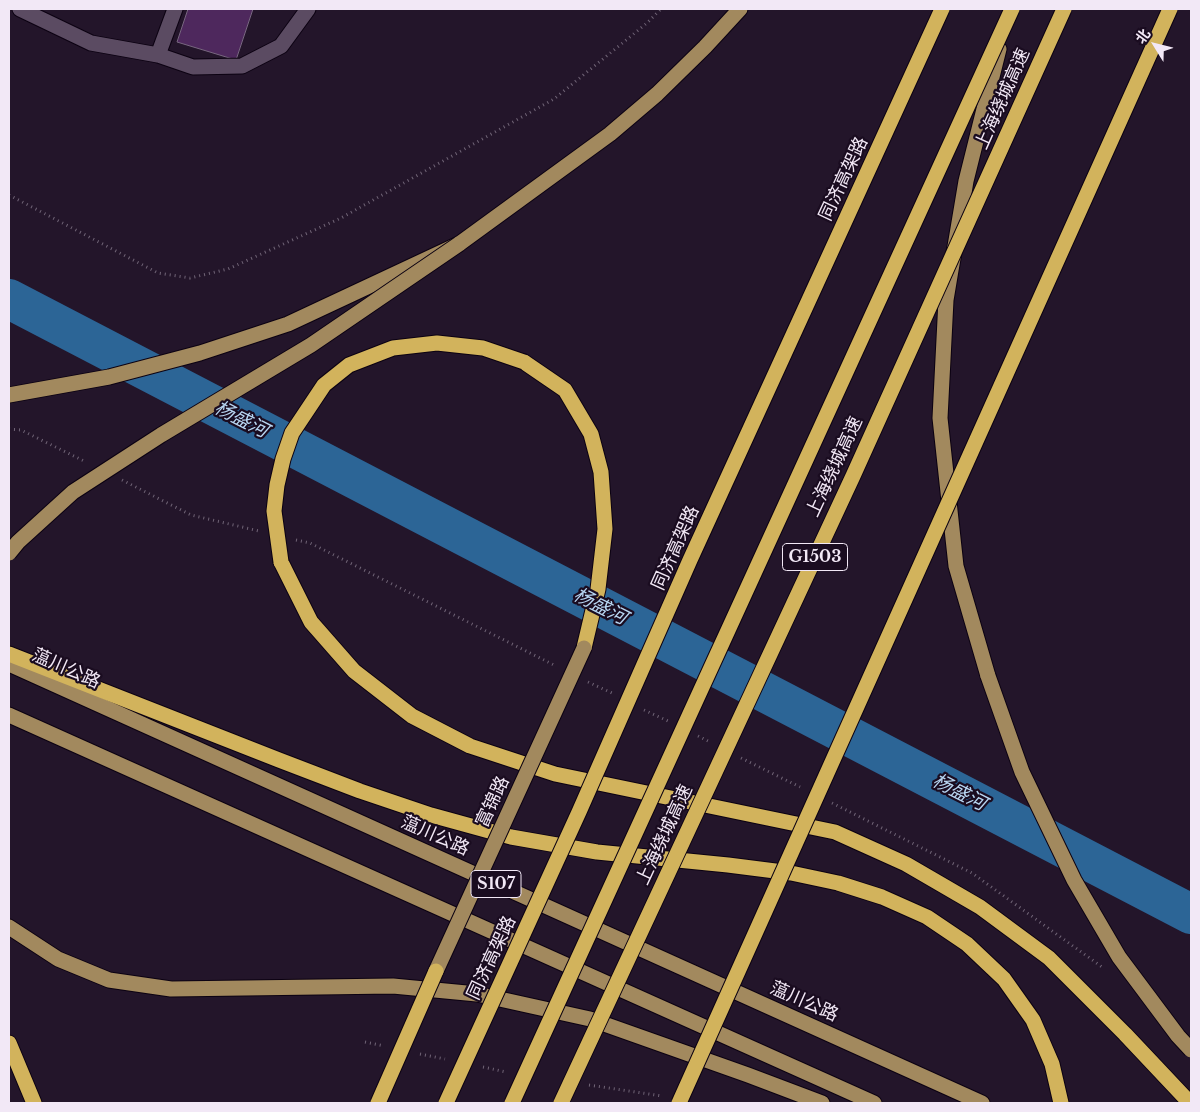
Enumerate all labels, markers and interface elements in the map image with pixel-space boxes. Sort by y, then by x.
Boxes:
north arrow [1130,20,1180,70]
text: 北 [1131,25,1154,47]
street label: 上海绕城高速 [971,45,1035,153]
street label: 同济高架路 [815,134,873,224]
water label: 杨盛河 [210,397,272,443]
street label: 上海绕城高速 [802,413,868,521]
street label: 同济高架路 [648,502,704,594]
road number: G1503 [782,544,848,570]
water label: 杨盛河 [569,584,631,630]
street label: 蕰川公路 [29,644,103,694]
water label: 杨盛河 [928,770,990,816]
street label: 富锦路 [472,773,514,831]
street label: 上海绕城高速 [632,781,698,889]
street label: 蕰川公路 [398,811,472,861]
road number: S107 [471,871,521,898]
street label: 同济高架路 [463,913,521,1003]
street label: 蕰川公路 [767,977,841,1027]

